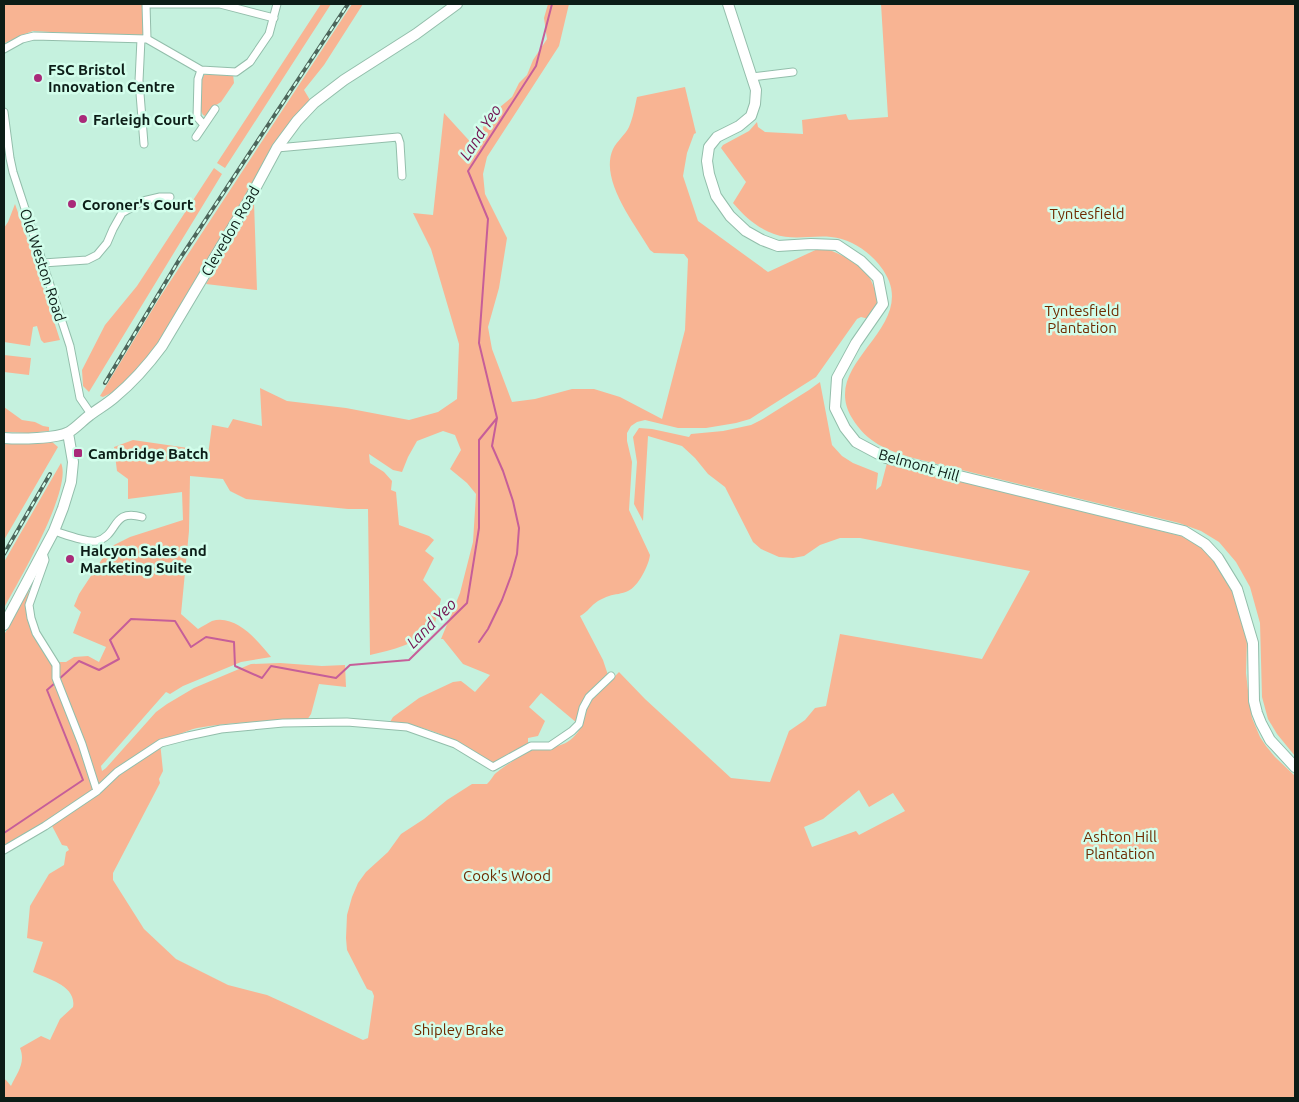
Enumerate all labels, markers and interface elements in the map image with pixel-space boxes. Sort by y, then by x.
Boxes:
place label: FSC Bristol Innovation Centre [48,61,175,95]
marker: FSC Bristol Innovation Centre [32,72,44,84]
water label: Land Yeo [455,101,505,163]
place label: Farleigh Court [93,111,194,128]
marker: Farleigh Court [77,113,89,125]
street label: Clevedon Road [197,183,263,279]
place label: Coroner's Court [82,196,194,213]
marker: Coroner's Court [66,198,78,210]
park label: Tyntesfield [1050,205,1124,222]
street label: Old Weston Road [17,207,69,323]
park label: Tyntesfield Plantation [1045,302,1119,336]
place label: Cambridge Batch [88,445,209,462]
street label: Belmont Hill [877,445,961,485]
marker: Cambridge Batch [72,447,84,459]
place label: Halcyon Sales and Marketing Suite [80,542,207,576]
marker: Halcyon Sales and Marketing Suite [64,553,76,565]
water label: Land Yeo [403,594,460,651]
park label: Ashton Hill Plantation [1083,828,1157,862]
park label: Cook's Wood [463,867,551,884]
park label: Shipley Brake [414,1021,504,1038]

